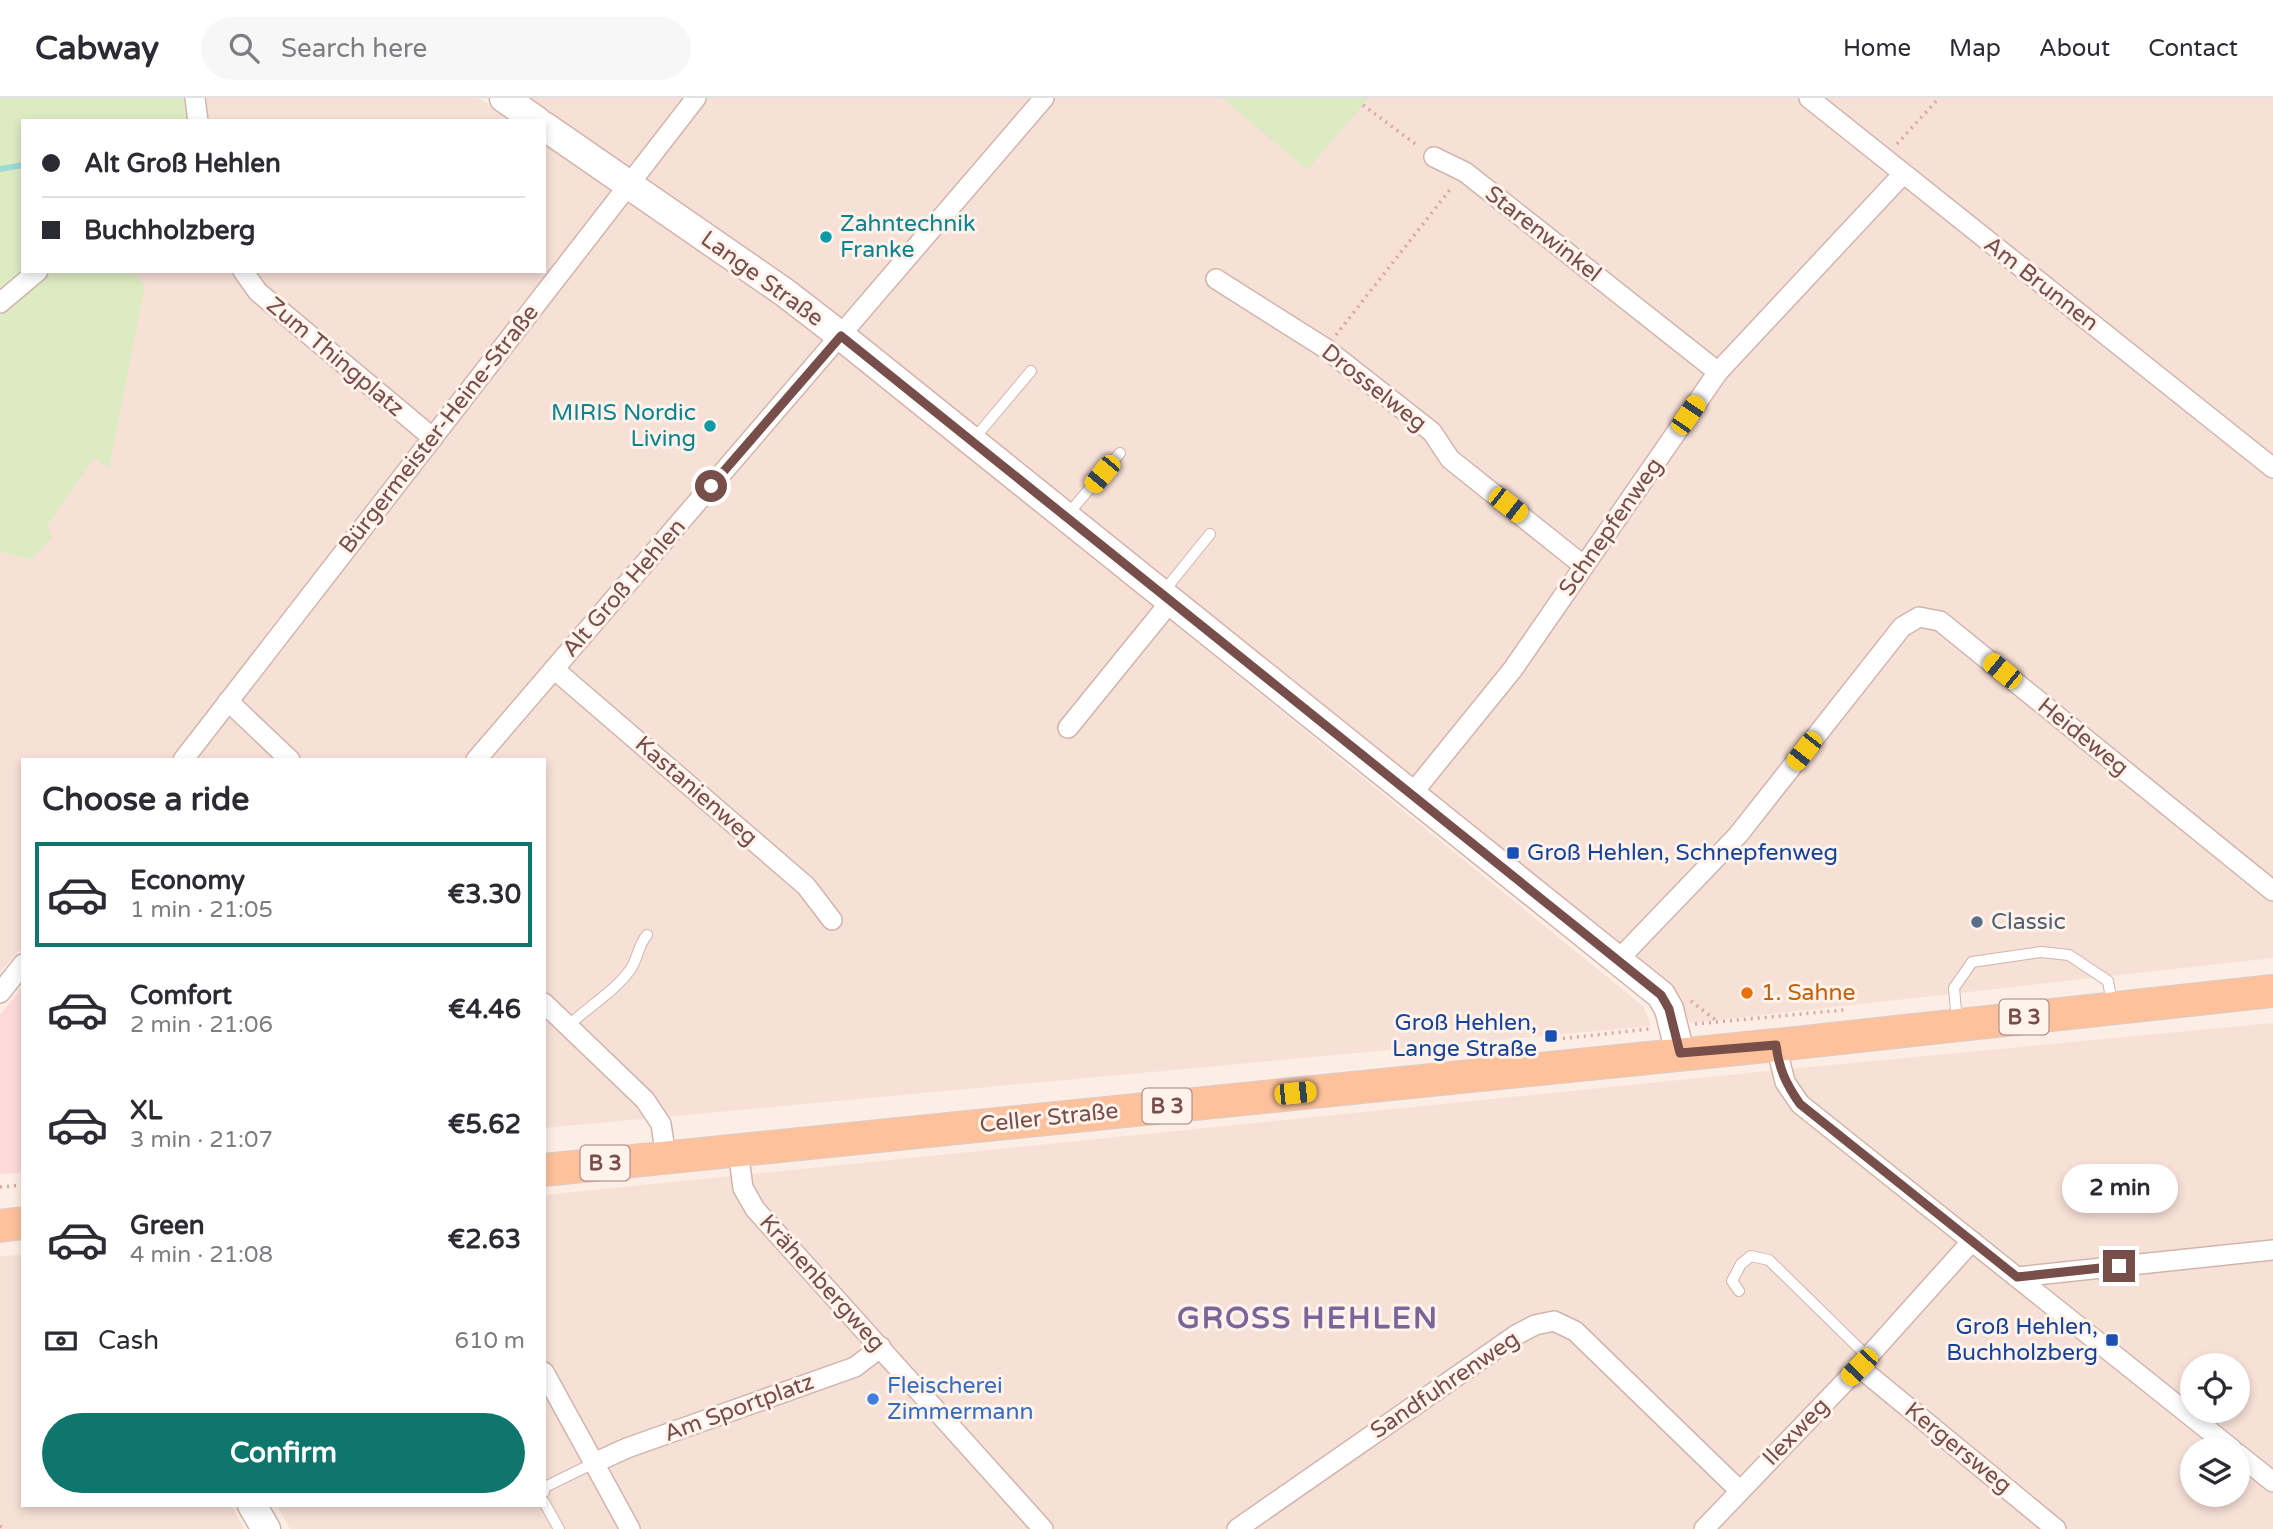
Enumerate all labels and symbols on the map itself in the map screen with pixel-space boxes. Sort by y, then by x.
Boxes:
street label: Starenwinkel [1479,180,1607,288]
place label: Zahntechnik Franke [840,210,976,264]
street label: Lange Straße [695,225,829,333]
marker: Zahntechnik Franke [818,229,834,245]
street label: Am Brunnen [1978,231,2104,337]
street label: Zum Thingplatz [260,291,410,423]
street label: Bürgermeister-Heine-Straße [333,299,545,559]
street label: Drosselweg [1316,338,1432,438]
car [1668,392,1709,438]
place label: MIRIS Nordic Living [551,399,696,453]
marker: MIRIS Nordic Living [702,418,718,434]
car [1081,451,1124,497]
street label: Schnepfenweg [1553,452,1669,602]
route start [695,470,727,502]
car [1485,484,1532,526]
street label: Alt Groß Hehlen [556,513,692,663]
car [1980,650,2025,692]
street label: Heideweg [2032,692,2134,782]
car [1783,728,1826,774]
street label: Kastanienweg [629,730,763,852]
place label: Groß Hehlen, Schnepfenweg [1527,839,1838,867]
marker: Groß Hehlen, Schnepfenweg [1505,845,1521,861]
place label: Classic [1991,908,2066,936]
marker: Classic [1969,914,1985,930]
place label: 1. Sahne [1761,979,1856,1007]
marker: 1. Sahne [1739,985,1755,1001]
road number: B 3 [2000,1000,2048,1034]
place label: Groß Hehlen, Lange Straße [1392,1009,1537,1063]
marker: Groß Hehlen, Lange Straße [1543,1028,1559,1044]
car [1274,1080,1317,1106]
road number: B 3 [1142,1088,1192,1124]
street label: Celler Straße [978,1097,1120,1139]
road number: B 3 [580,1146,630,1180]
callout: 2 min [2061,1164,2177,1214]
street label: Krähenbergweg [753,1209,891,1357]
route end [2103,1250,2135,1282]
district label: GROSS HEHLEN [1177,1300,1439,1337]
place label: Groß Hehlen, Buchholzberg [1946,1313,2098,1367]
street label: Sandfuhrenweg [1365,1325,1525,1445]
marker: Groß Hehlen, Buchholzberg [2104,1332,2120,1348]
car [1837,1345,1882,1389]
street label: Am Sportplatz [660,1368,818,1448]
place label: Fleischerei Zimmermann [887,1372,1034,1426]
marker: Fleischerei Zimmermann [865,1391,881,1407]
street label: Ilexweg [1757,1392,1835,1472]
street label: Kergersweg [1899,1396,2017,1500]

